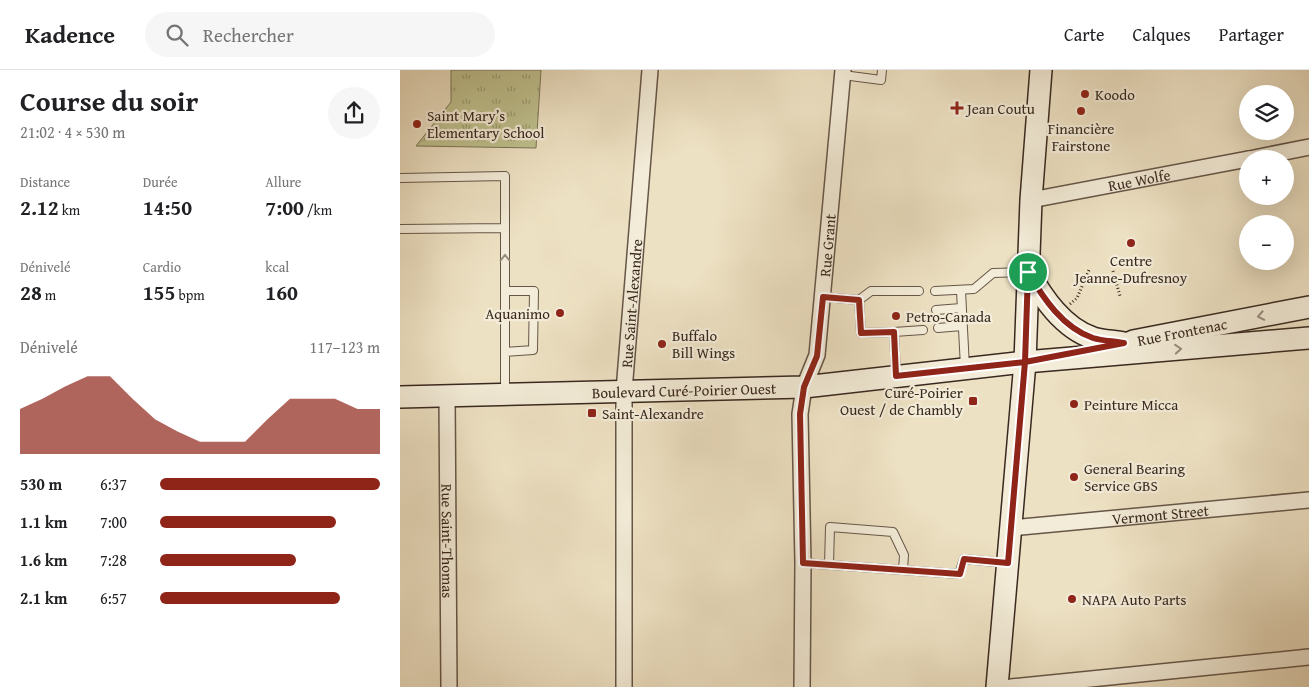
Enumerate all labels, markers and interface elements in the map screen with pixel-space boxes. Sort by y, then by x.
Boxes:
search box [145,12,495,57]
text: Kadence [25,17,115,52]
icon: search [163,21,191,49]
text: Rechercher [203,21,294,49]
text: Carte [1064,21,1105,48]
text: Calques [1133,21,1191,48]
text: Partager [1219,21,1284,48]
text: Course du soir [20,80,198,121]
place label: Koodo [1095,84,1135,105]
map controls [1239,85,1294,270]
button: layers [1239,85,1294,140]
button: share [328,87,380,139]
marker: Koodo [1079,88,1091,100]
place label: Jean Coutu [965,98,1036,119]
marker: Jean Coutu [951,102,963,114]
place label: Saint Mary’s Elementary School [427,105,545,143]
marker: Financière Fairstone [1075,105,1087,117]
marker: Saint Mary’s Elementary School [411,118,423,130]
place label: Financière Fairstone [1048,118,1114,156]
text: 21:02 · 4 × 530 m [20,120,125,144]
button: + [1239,150,1294,205]
street label: Rue Wolfe [1106,163,1172,196]
text: Distance [20,172,70,192]
text: Durée [143,172,178,192]
text: Allure [265,172,301,192]
text: 2.12 [20,192,59,223]
text: 14:50 [143,192,192,223]
text: 7:00 [265,192,304,223]
text: km [59,200,80,220]
text: /km [304,200,332,220]
street label: Rue Grant [814,212,840,278]
button: − [1239,215,1294,270]
marker: Centre Jeanne-Dufresnoy [1125,237,1137,249]
street label: Rue Saint-Alexandre [615,238,647,368]
place label: Centre Jeanne-Dufresnoy [1073,250,1188,288]
pin [1007,251,1049,293]
one-way arrow [500,254,510,262]
text: Dénivelé [20,257,71,277]
text: Cardio [143,257,181,277]
text: kcal [265,257,289,277]
icon: arrive [1014,258,1042,286]
text: 28 [20,277,42,308]
text: 155 [143,277,175,308]
text: 160 [265,277,298,308]
text: m [42,285,56,305]
text: bpm [175,285,205,305]
place label: Aquanimo [485,303,550,324]
place label: Petro-Canada [906,306,991,327]
marker: Aquanimo [554,307,566,319]
marker: Petro-Canada [890,310,902,322]
one-way arrow [1257,310,1266,321]
street label: Rue Frontenac [1135,313,1229,350]
place label: Buffalo Bill Wings [672,325,735,363]
text: Dénivelé [20,335,78,359]
text: 117–123 m [310,335,380,359]
marker: Buffalo Bill Wings [656,338,668,350]
one-way arrow [1174,344,1182,355]
street label: Boulevard Curé-Poirier Ouest [592,377,777,403]
place label: Curé-Poirier Ouest / de Chambly [840,382,964,420]
place label: Peinture Micca [1084,394,1178,415]
marker: Curé-Poirier Ouest / de Chambly [967,395,979,407]
marker: Peinture Micca [1068,398,1080,410]
place label: Saint-Alexandre [602,403,704,424]
marker: Saint-Alexandre [586,407,598,419]
place label: General Bearing Service GBS [1084,458,1185,496]
marker: General Bearing Service GBS [1068,471,1080,483]
text: 530 m [20,472,62,496]
text: 6:37 [100,472,127,496]
street label: Rue Saint-Thomas [437,484,459,598]
street label: Vermont Street [1111,499,1210,529]
text: 1.1 km [20,510,67,534]
text: 7:00 [100,510,127,534]
text: 1.6 km [20,548,67,572]
text: 7:28 [100,548,127,572]
text: 2.1 km [20,586,67,610]
text: 6:57 [100,586,127,610]
place label: NAPA Auto Parts [1082,589,1187,610]
marker: NAPA Auto Parts [1066,593,1078,605]

